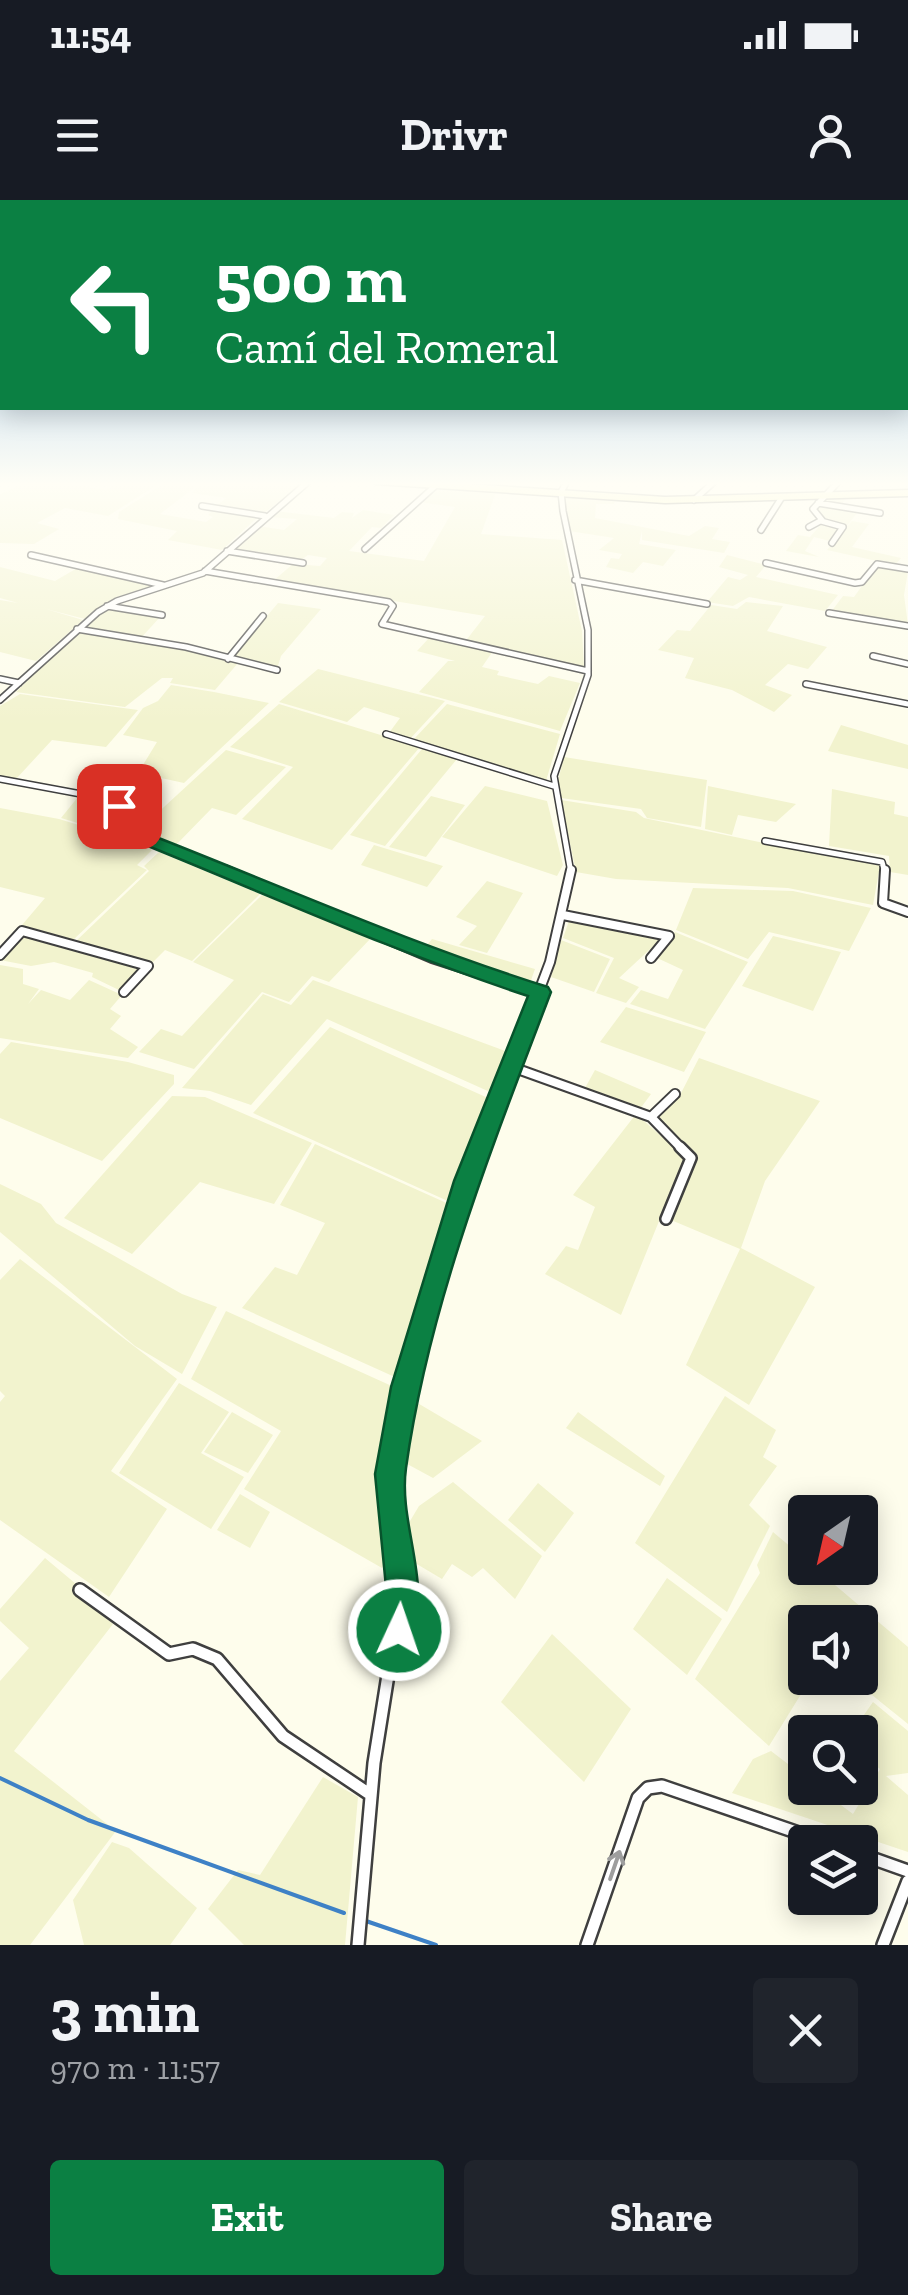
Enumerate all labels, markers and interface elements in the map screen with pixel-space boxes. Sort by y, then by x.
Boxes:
text: 11:54 [50,12,132,58]
icon: menu [50,108,105,163]
text: Drivr [400,108,508,162]
icon: person [803,108,858,163]
text: 500 m [215,236,407,320]
icon: left [50,240,180,370]
text: Camí del Romeral [215,321,558,375]
pin [77,764,162,849]
icon: arrive [92,779,147,834]
north arrow [788,1495,878,1585]
map controls [788,1495,878,1915]
position arrow [347,1578,451,1682]
button: sound [788,1605,878,1695]
button: search [788,1715,878,1805]
button: layers [788,1825,878,1915]
one-way arrow [607,1850,625,1881]
text: 3 min [50,1975,199,2047]
button: close [753,1978,858,2083]
text: 970 m · 11:57 [50,2049,220,2087]
button: Exit [50,2160,444,2275]
button: Share [464,2160,858,2275]

